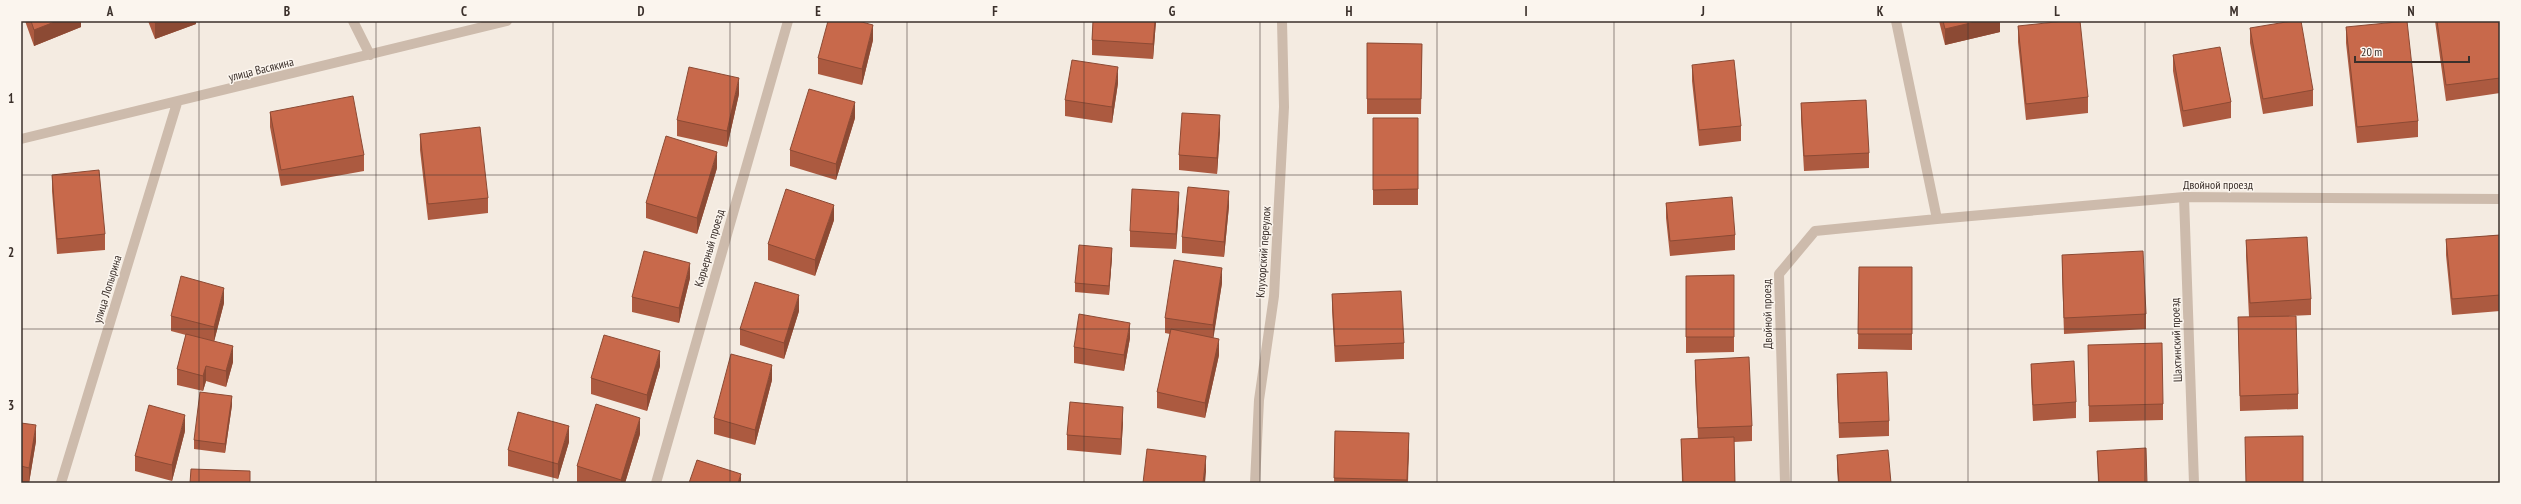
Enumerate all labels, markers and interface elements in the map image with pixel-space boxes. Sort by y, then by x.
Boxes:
text: A [106,3,114,20]
text: B [284,3,290,20]
text: C [461,3,467,20]
text: D [638,3,645,20]
text: E [815,3,821,20]
text: F [992,3,998,20]
text: G [1169,3,1176,20]
text: H [1346,3,1353,20]
text: I [1524,3,1528,20]
text: J [1700,3,1705,20]
text: K [1877,3,1884,20]
text: L [2054,3,2060,20]
text: M [2230,3,2239,20]
text: N [2407,3,2415,20]
scale bar [2355,38,2469,64]
text: 20 m [2361,44,2382,59]
street label: улица Васякина [227,54,295,84]
text: 1 [8,90,14,107]
street label: Двойной проезд [2183,177,2254,192]
street label: Клухорский переулок [1252,205,1274,298]
street label: Карьерный проезд [691,207,727,289]
text: 2 [8,244,14,261]
street label: улица Лопырина [90,253,125,325]
street label: Двойной проезд [1759,278,1775,349]
street label: Шахтинский проезд [2167,297,2185,382]
text: 3 [8,397,14,414]

